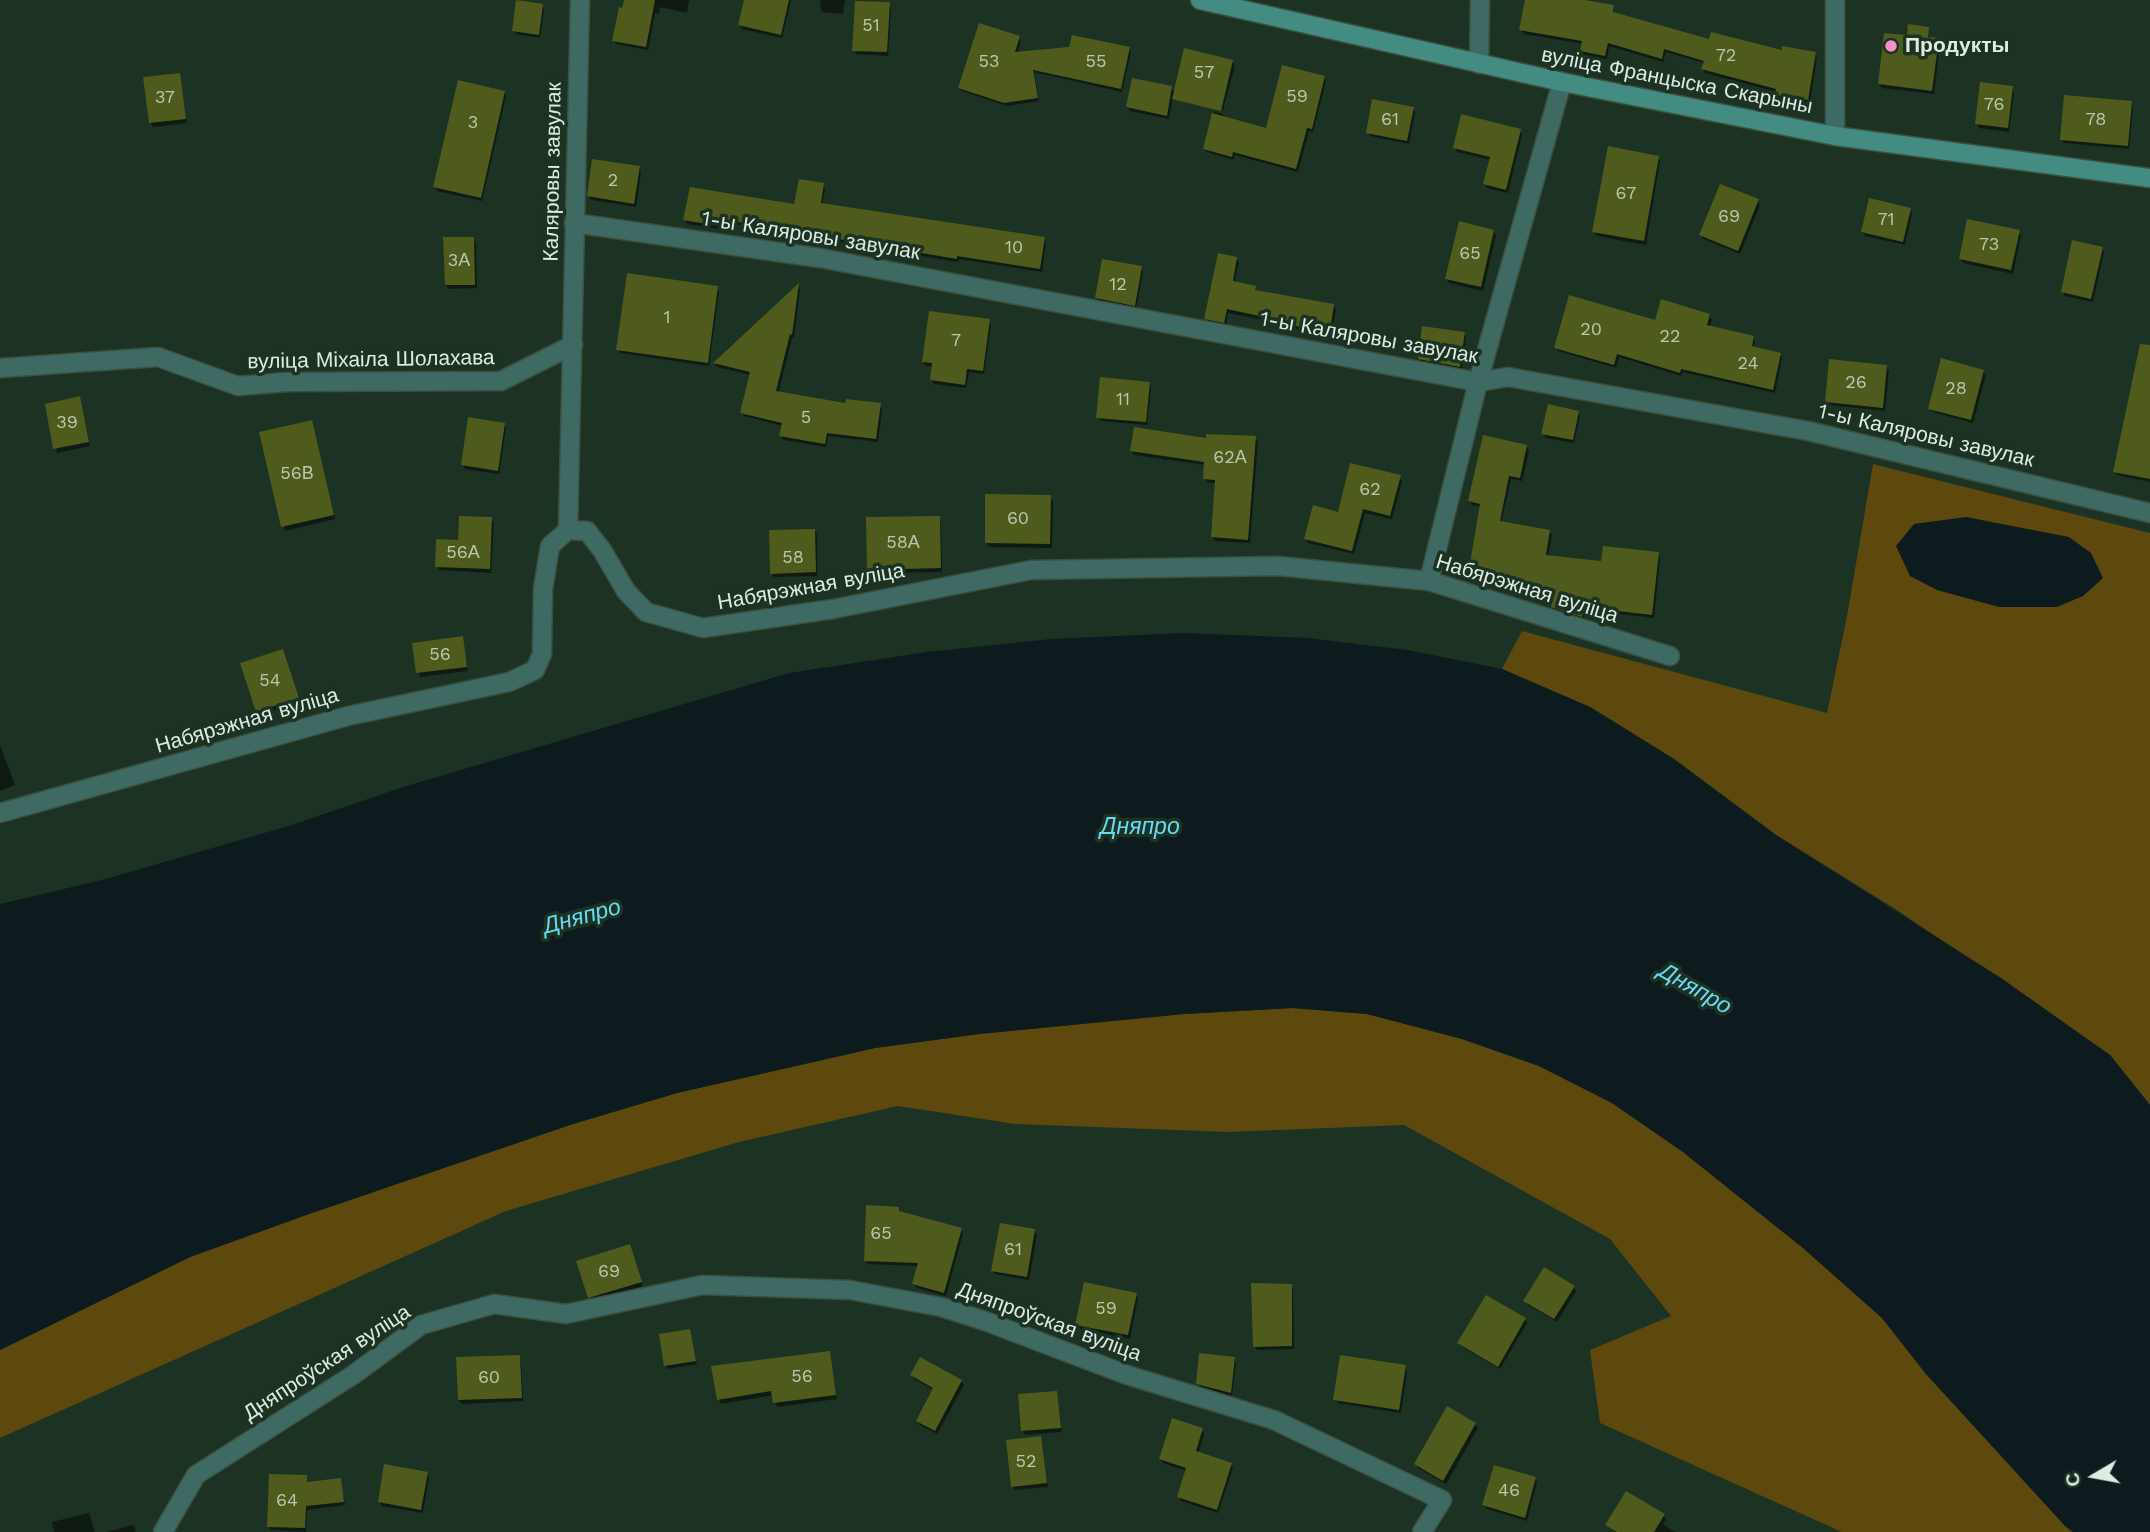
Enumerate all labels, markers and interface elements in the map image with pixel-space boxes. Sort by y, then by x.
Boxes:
house number: 51 [862,15,880,37]
place label: Продукты [1905,33,2009,59]
marker: Продукты [1883,38,1899,54]
street label: вуліца Францыска Скарыны [1539,42,1815,120]
house number: 72 [1716,45,1736,67]
house number: 53 [979,51,999,73]
house number: 55 [1086,51,1106,73]
house number: 57 [1194,62,1214,84]
street label: Каляровы завулак [539,82,567,262]
house number: 59 [1286,86,1308,108]
house number: 37 [155,87,175,109]
house number: 76 [1984,94,2004,116]
house number: 61 [1381,109,1399,131]
house number: 78 [2086,109,2106,131]
house number: 3 [468,112,478,134]
house number: 2 [608,170,618,192]
house number: 67 [1616,183,1636,205]
street label: 1-ы Каляровы завулак [700,206,922,266]
house number: 69 [1718,206,1740,228]
house number: 71 [1877,209,1895,231]
house number: 73 [1979,234,1999,256]
house number: 10 [1005,237,1023,259]
house number: 65 [1459,243,1481,265]
house number: 3А [448,250,470,272]
house number: 12 [1109,274,1127,296]
street label: 1-ы Каляровы завулак [1258,306,1480,370]
house number: 1 [663,307,671,329]
house number: 20 [1580,319,1602,341]
house number: 22 [1660,326,1680,348]
house number: 7 [951,330,961,352]
street label: вуліца Міхаіла Шолахава [247,345,495,375]
house number: 24 [1738,353,1758,375]
house number: 26 [1845,372,1867,394]
house number: 28 [1945,378,1967,400]
house number: 11 [1116,389,1130,411]
street label: 1-ы Каляровы завулак [1816,399,2036,473]
house number: 5 [801,407,811,429]
house number: 39 [56,412,78,434]
house number: 62А [1213,447,1247,469]
house number: 56В [280,463,314,485]
house number: 62 [1359,479,1381,501]
house number: 60 [1007,508,1029,530]
house number: 58А [886,532,920,554]
house number: 56А [446,542,480,564]
house number: 58 [782,547,804,569]
street label: Набярэжная вуліца [1433,549,1621,629]
street label: Набярэжная вуліца [716,558,906,616]
house number: 56 [429,644,451,666]
house number: 54 [259,670,281,692]
street label: Набярэжная вуліца [152,683,342,759]
water label: Дняпро [1100,813,1180,841]
water label: Дняпро [540,893,624,941]
water label: Дняпро [1654,957,1736,1021]
house number: 65 [870,1223,892,1245]
house number: 61 [1004,1239,1022,1261]
house number: 69 [598,1261,620,1283]
street label: Дняпроўская вуліца [953,1277,1145,1367]
house number: 59 [1095,1298,1117,1320]
street label: Дняпроўская вуліца [239,1300,415,1426]
house number: 56 [791,1366,813,1388]
house number: 60 [478,1367,500,1389]
north arrow [2059,1441,2129,1511]
house number: 52 [1016,1451,1036,1473]
text: С [2060,1471,2085,1489]
house number: 46 [1498,1480,1520,1502]
house number: 64 [276,1490,298,1512]

